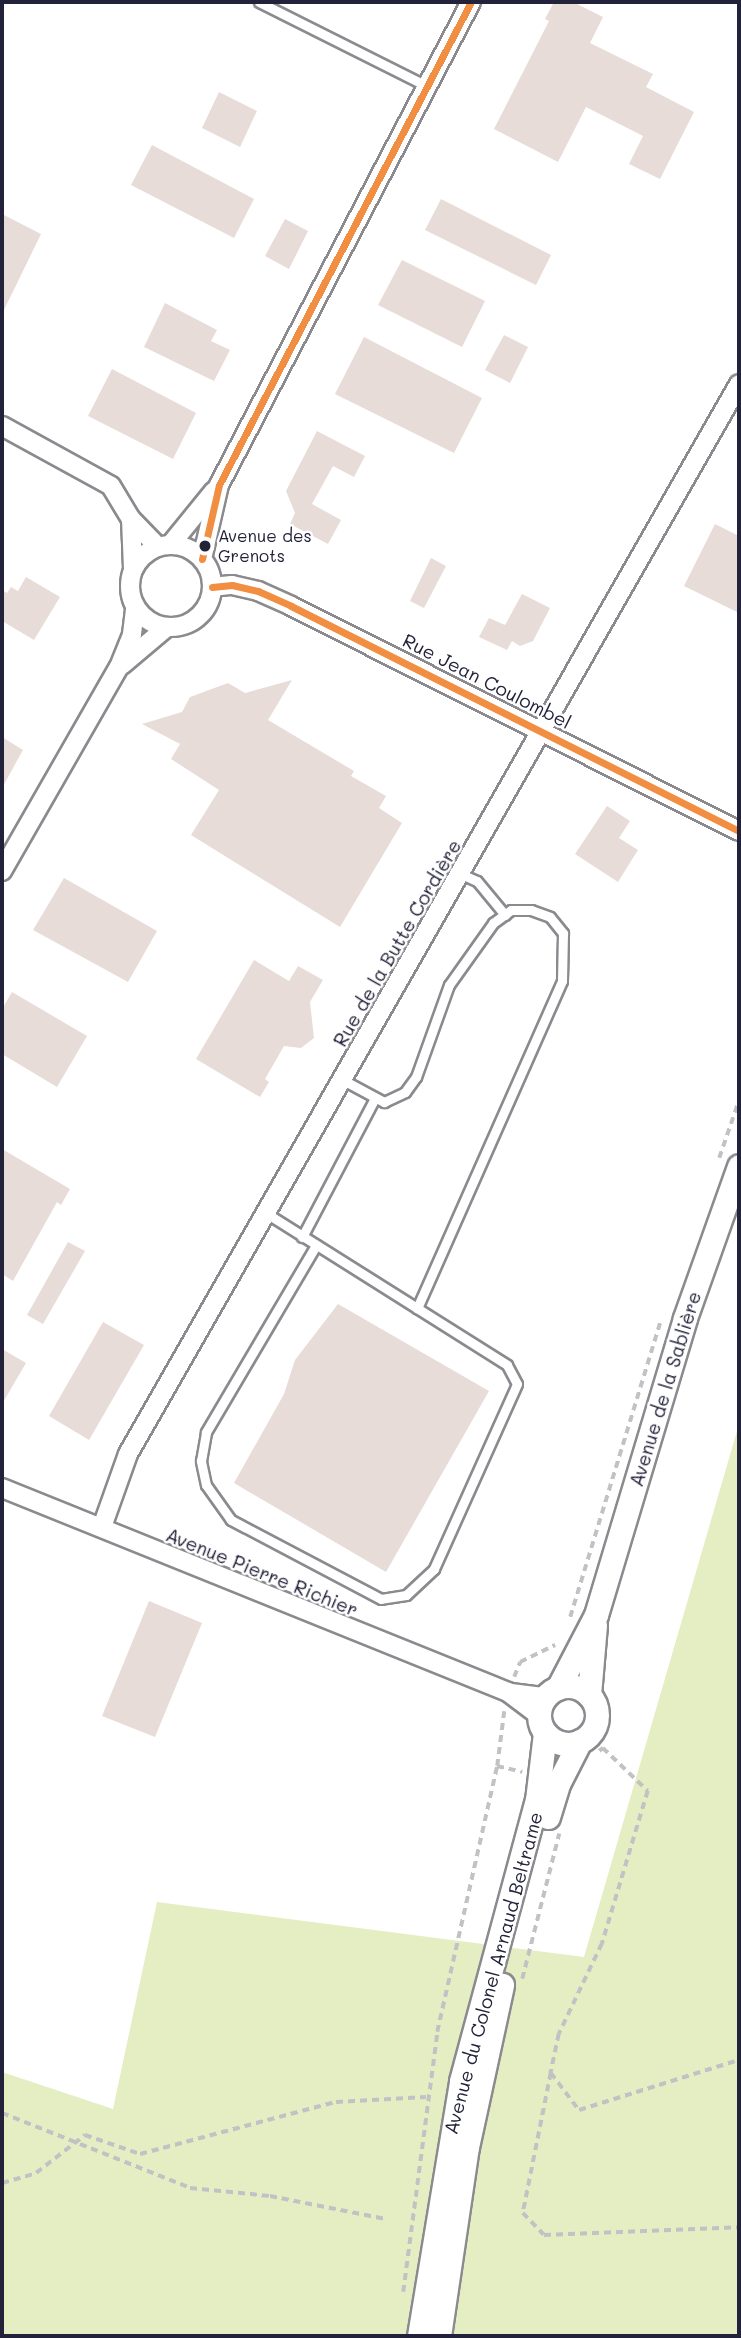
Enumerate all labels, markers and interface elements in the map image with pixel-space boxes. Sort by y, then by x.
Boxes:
place label: Avenue des Grenots [218,526,312,566]
marker: Avenue des Grenots [198,539,212,553]
street label: Rue Jean Coulombel [399,629,575,733]
street label: Rue de la Butte Cordière [328,836,466,1050]
street label: Avenue de la Sablière [624,1289,706,1489]
street label: Avenue Pierre Richier [163,1523,361,1621]
street label: Avenue du Colonel Arnaud Beltrame [439,1809,547,2137]

